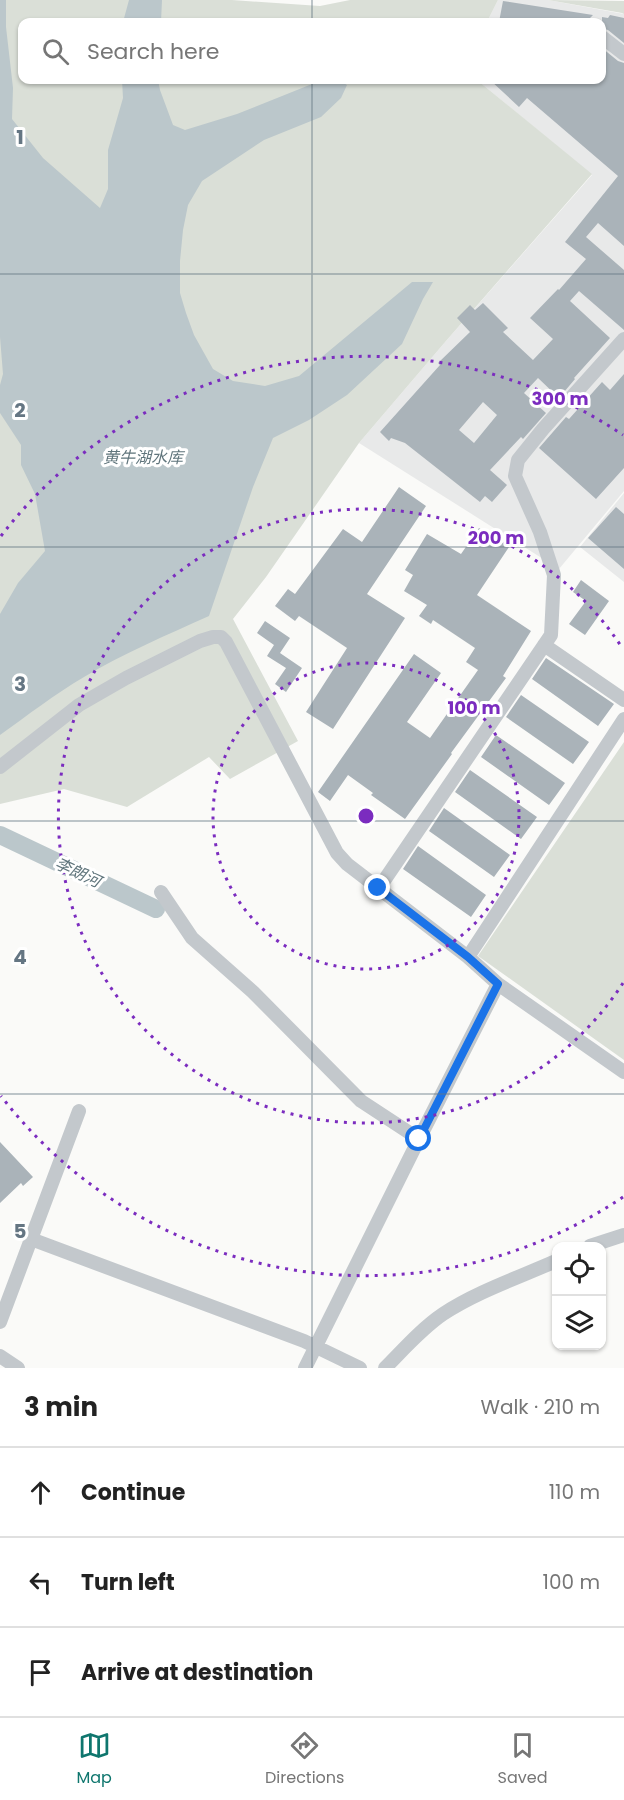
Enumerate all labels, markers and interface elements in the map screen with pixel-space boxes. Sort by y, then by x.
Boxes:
search box [18,18,606,84]
icon: search [39,35,72,68]
text: Search here [87,36,220,67]
text: 1 [16,123,24,151]
text: 300 m [531,386,589,411]
text: 2 [14,396,26,424]
water label: 黄牛湖水库 [103,446,186,469]
text: 200 m [468,525,524,550]
text: 3 [14,670,26,698]
text: 100 m [447,695,501,720]
centre of rings [356,806,376,826]
water label: 李朗河 [51,852,107,894]
route end [364,874,390,900]
text: 4 [13,943,27,971]
route start [405,1125,431,1151]
text: 5 [14,1217,27,1245]
map controls [552,1242,606,1350]
button: locate [552,1242,606,1296]
button: layers [552,1296,606,1350]
text: 3 min [24,1389,98,1425]
text: Walk · 210 m [480,1393,600,1421]
icon: ahead [24,1476,57,1509]
text: Continue [81,1477,185,1508]
text: 110 m [549,1478,600,1506]
icon: left [24,1566,57,1599]
text: Turn left [81,1567,175,1598]
text: 100 m [543,1568,600,1596]
icon: arrive [24,1656,57,1689]
text: Arrive at destination [81,1657,313,1688]
tab: Map [77,1729,112,1790]
tab: Directions [265,1729,344,1790]
tab: Saved [498,1729,547,1790]

